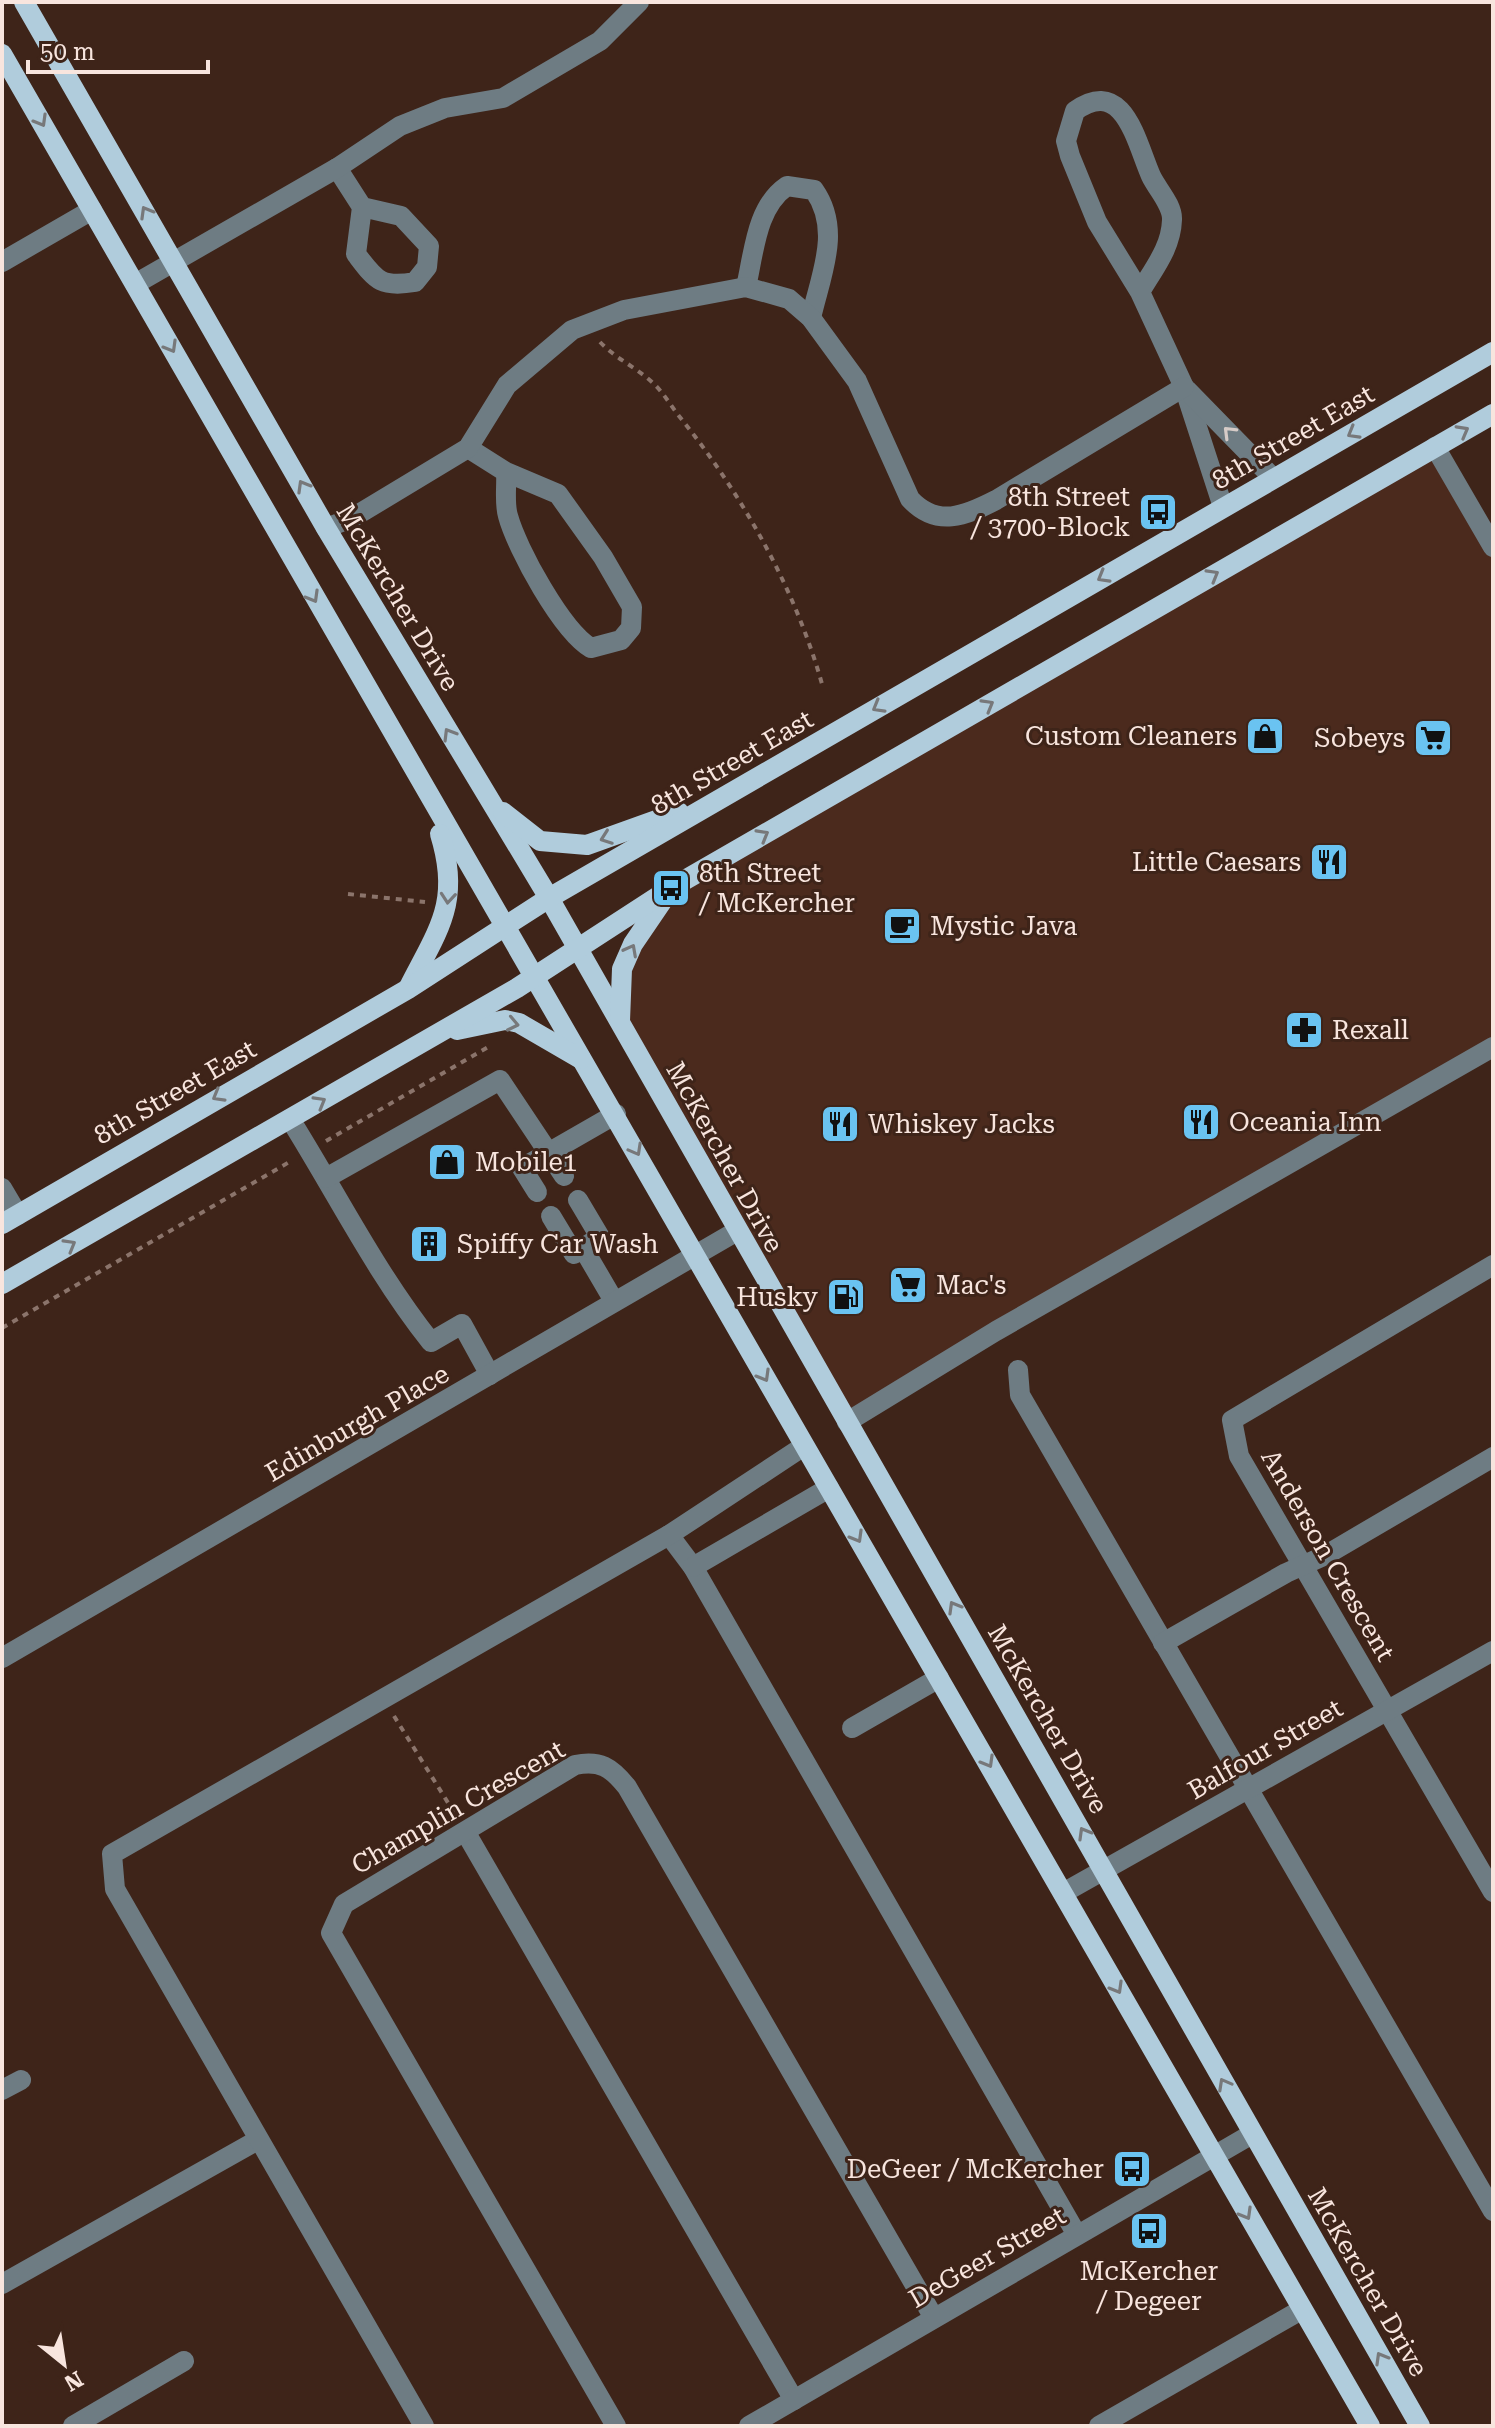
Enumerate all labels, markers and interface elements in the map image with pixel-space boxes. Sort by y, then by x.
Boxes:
scale bar [28,24,208,74]
text: 50 m [40,38,95,66]
one-way arrow [31,112,47,127]
one-way arrow [140,206,156,220]
one-way arrow [161,338,177,352]
street label: 8th Street East [1207,378,1379,495]
one-way arrow [1346,423,1361,438]
one-way arrow [1454,425,1469,441]
one-way arrow [1224,427,1238,441]
one-way arrow [297,480,313,495]
place label: 8th Street / 3700-Block [969,482,1130,542]
bus stop icon: 8th Street / 3700-Block [1137,491,1179,533]
street label: McKercher Drive [330,498,466,696]
one-way arrow [1097,567,1112,583]
one-way arrow [1204,569,1219,585]
one-way arrow [303,588,319,603]
one-way arrow [873,697,887,713]
one-way arrow [979,699,994,715]
street label: 8th Street East [646,703,818,820]
shop icon: Custom Cleaners [1244,715,1286,757]
supermarket icon: Sobeys [1412,717,1454,759]
place label: Custom Cleaners [1025,721,1237,751]
place label: Sobeys [1314,723,1405,753]
one-way arrow [444,728,459,743]
one-way arrow [600,829,614,845]
one-way arrow [754,829,769,845]
restaurant icon: Little Caesars [1308,841,1350,883]
place label: Little Caesars [1132,847,1301,877]
place label: 8th Street / McKercher [698,858,855,918]
bus stop icon: 8th Street / McKercher [650,867,692,909]
one-way arrow [440,892,457,905]
cafe icon: Mystic Java [881,905,923,947]
place label: Mystic Java [930,911,1077,941]
one-way arrow [622,943,637,958]
pharmacy icon: Rexall [1283,1009,1325,1051]
one-way arrow [505,1015,519,1032]
place label: Rexall [1332,1015,1409,1045]
street label: 8th Street East [89,1033,261,1150]
street label: McKercher Drive [660,1057,790,1257]
one-way arrow [212,1086,227,1102]
one-way arrow [311,1096,325,1112]
restaurant icon: Oceania Inn [1180,1101,1222,1143]
restaurant icon: Whiskey Jacks [819,1103,861,1145]
place label: Oceania Inn [1229,1107,1382,1137]
place label: Whiskey Jacks [868,1109,1055,1139]
shop icon: Mobile1 [426,1141,468,1183]
one-way arrow [626,1141,642,1156]
place label: Mobile1 [475,1147,577,1177]
building icon: Spiffy Car Wash [408,1223,450,1265]
place label: Spiffy Car Wash [457,1229,659,1259]
one-way arrow [61,1239,76,1255]
supermarket icon: Mac's [887,1264,929,1306]
place label: Mac's [936,1270,1006,1300]
fuel station icon: Husky [825,1276,867,1318]
place label: Husky [736,1282,819,1312]
street label: Edinburgh Place [260,1358,454,1488]
one-way arrow [754,1368,770,1382]
street label: Anderson Crescent [1255,1444,1401,1666]
one-way arrow [847,1529,863,1543]
one-way arrow [948,1602,964,1616]
street label: McKercher Drive [982,1619,1114,1819]
street label: Balfour Street [1182,1692,1348,1805]
street label: Champlin Crescent [346,1734,570,1880]
one-way arrow [978,1753,994,1768]
one-way arrow [1078,1827,1094,1842]
one-way arrow [1107,1979,1123,1994]
one-way arrow [1219,2078,1234,2092]
bus stop icon: DeGeer / McKercher [1111,2148,1153,2190]
place label: DeGeer / McKercher [847,2154,1104,2184]
street label: McKercher Drive [1302,2182,1434,2382]
street label: DeGeer Street [903,2200,1071,2314]
one-way arrow [1236,2205,1252,2220]
bus stop icon: McKercher / Degeer [1128,2210,1170,2252]
place label: McKercher / Degeer [1080,2256,1219,2316]
north arrow [24,2324,104,2404]
one-way arrow [1375,2353,1391,2367]
text: N [60,2366,87,2396]

